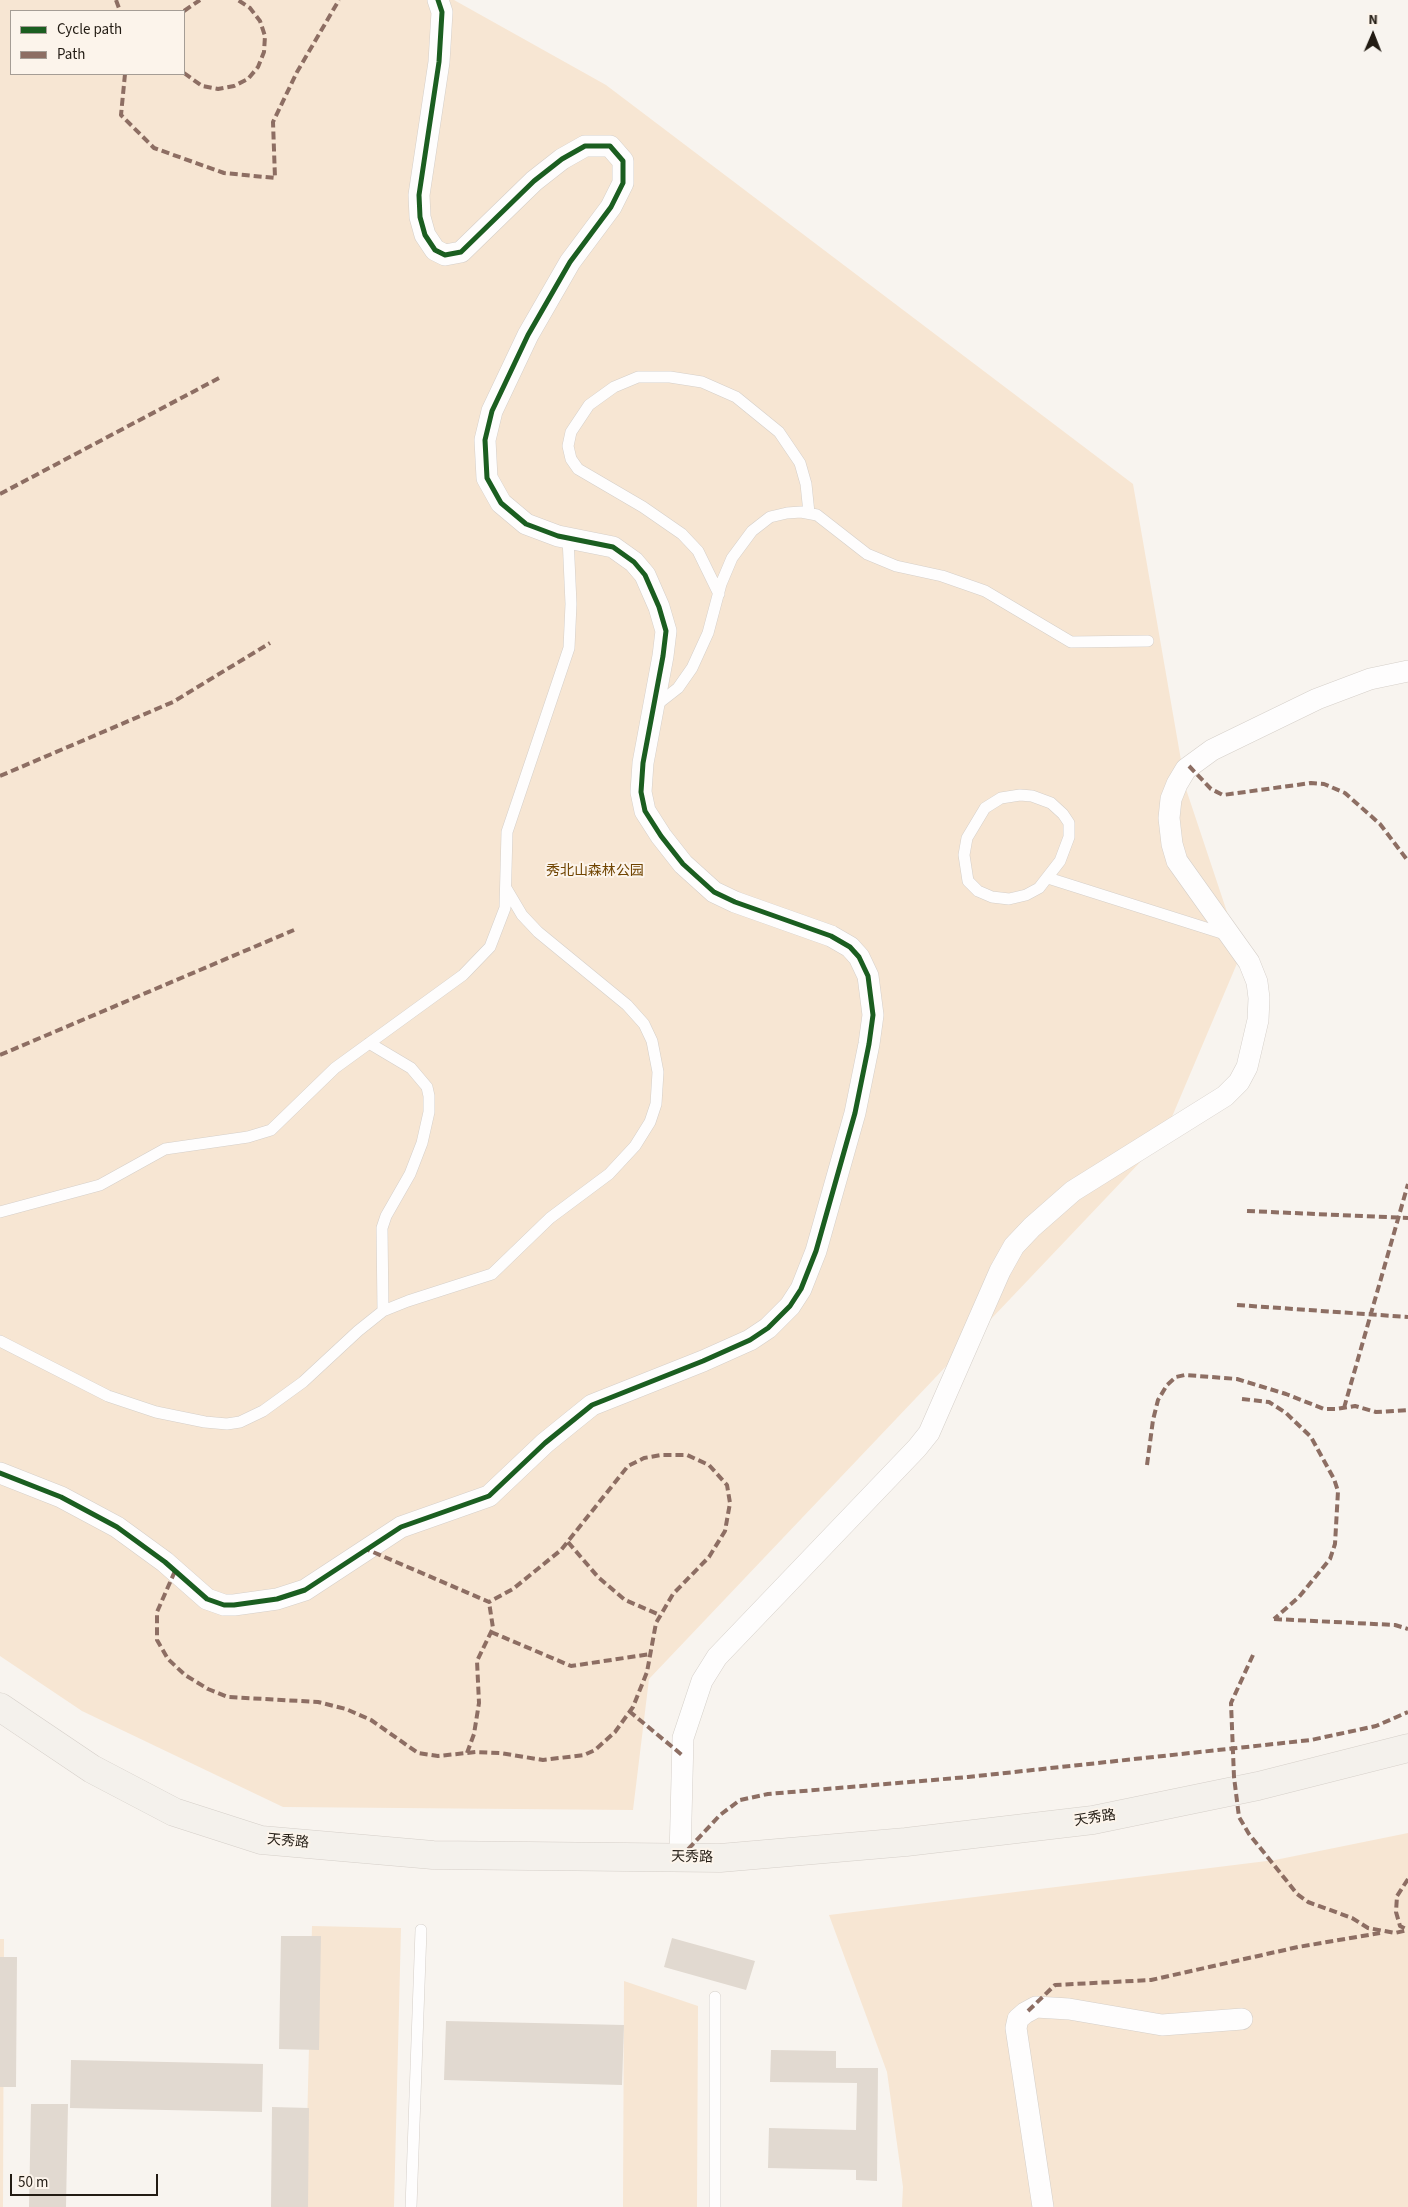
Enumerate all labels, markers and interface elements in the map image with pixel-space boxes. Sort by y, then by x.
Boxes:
legend [10,10,185,75]
north arrow [1348,10,1398,60]
text: N [1368,10,1378,30]
text: Cycle path [57,19,122,40]
text: Path [57,44,85,65]
park label: 秀北山森林公园 [546,864,644,880]
street label: 天秀路 [1073,1807,1117,1831]
street label: 天秀路 [266,1832,310,1852]
street label: 天秀路 [671,1849,713,1867]
scale bar [12,2164,160,2196]
text: 50 m [18,2172,48,2193]

